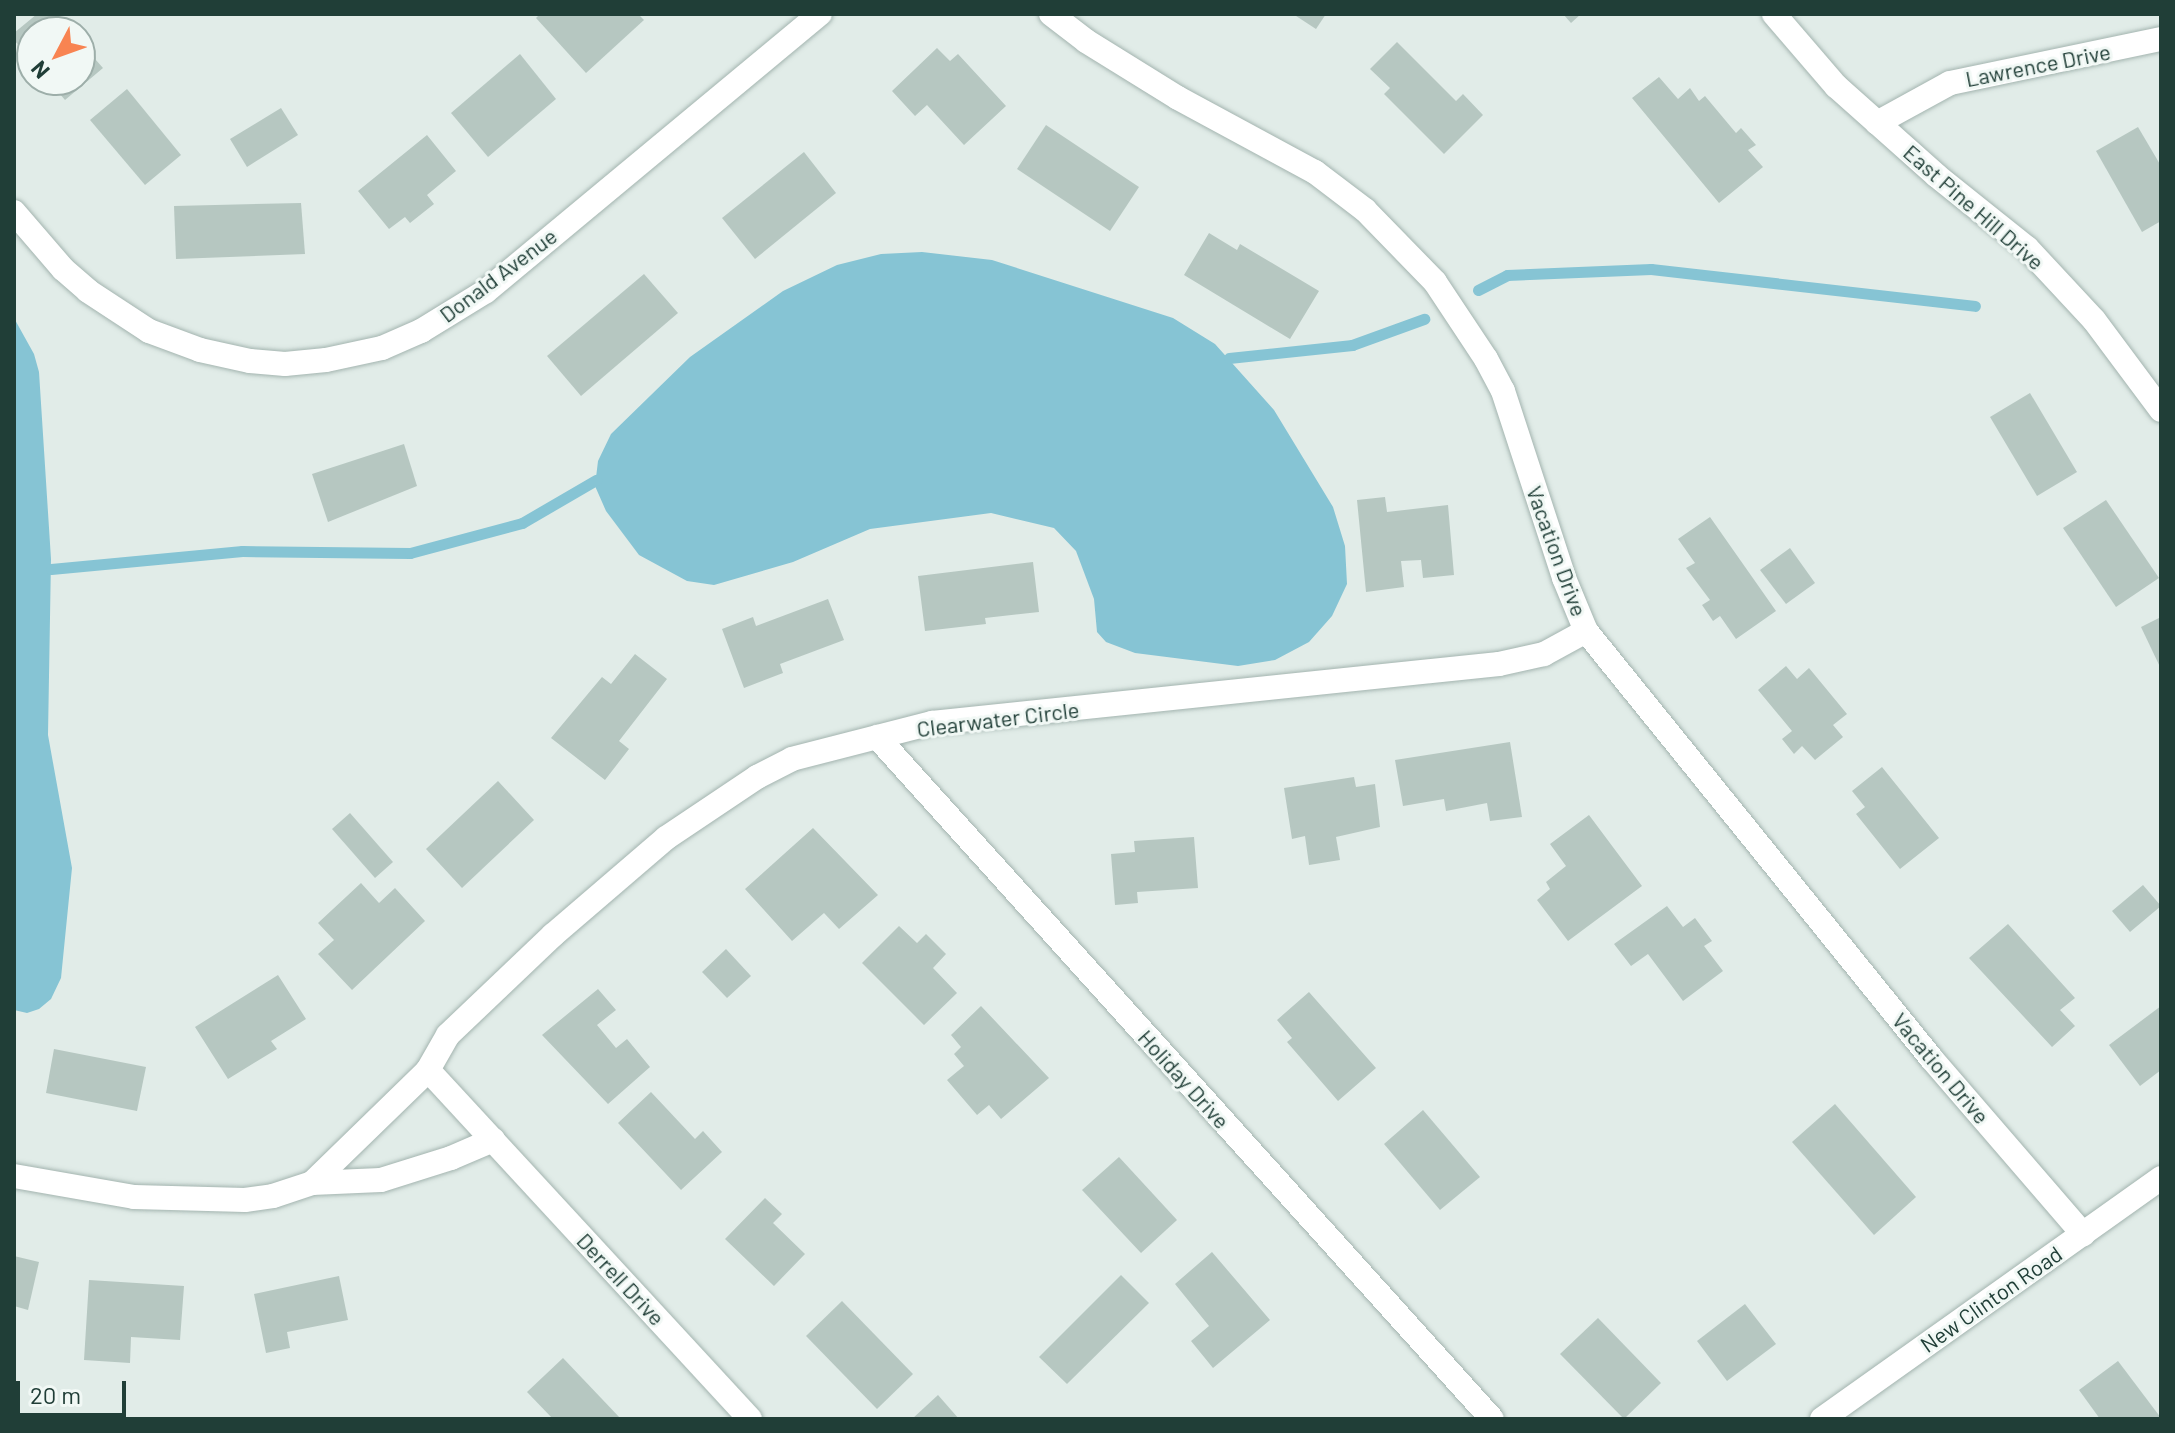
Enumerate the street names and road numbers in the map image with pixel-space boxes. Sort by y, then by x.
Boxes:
street label: Lawrence Drive [1963,38,2113,92]
street label: East Pine Hill Drive [1898,139,2050,275]
street label: Donald Avenue [434,222,562,328]
street label: Vacation Drive [1521,482,1593,620]
street label: Clearwater Circle [915,696,1081,742]
street label: Vacation Drive [1887,1007,1995,1129]
street label: Holiday Drive [1133,1024,1235,1134]
street label: Derrell Drive [572,1227,670,1331]
street label: New Clinton Road [1915,1240,2067,1358]

